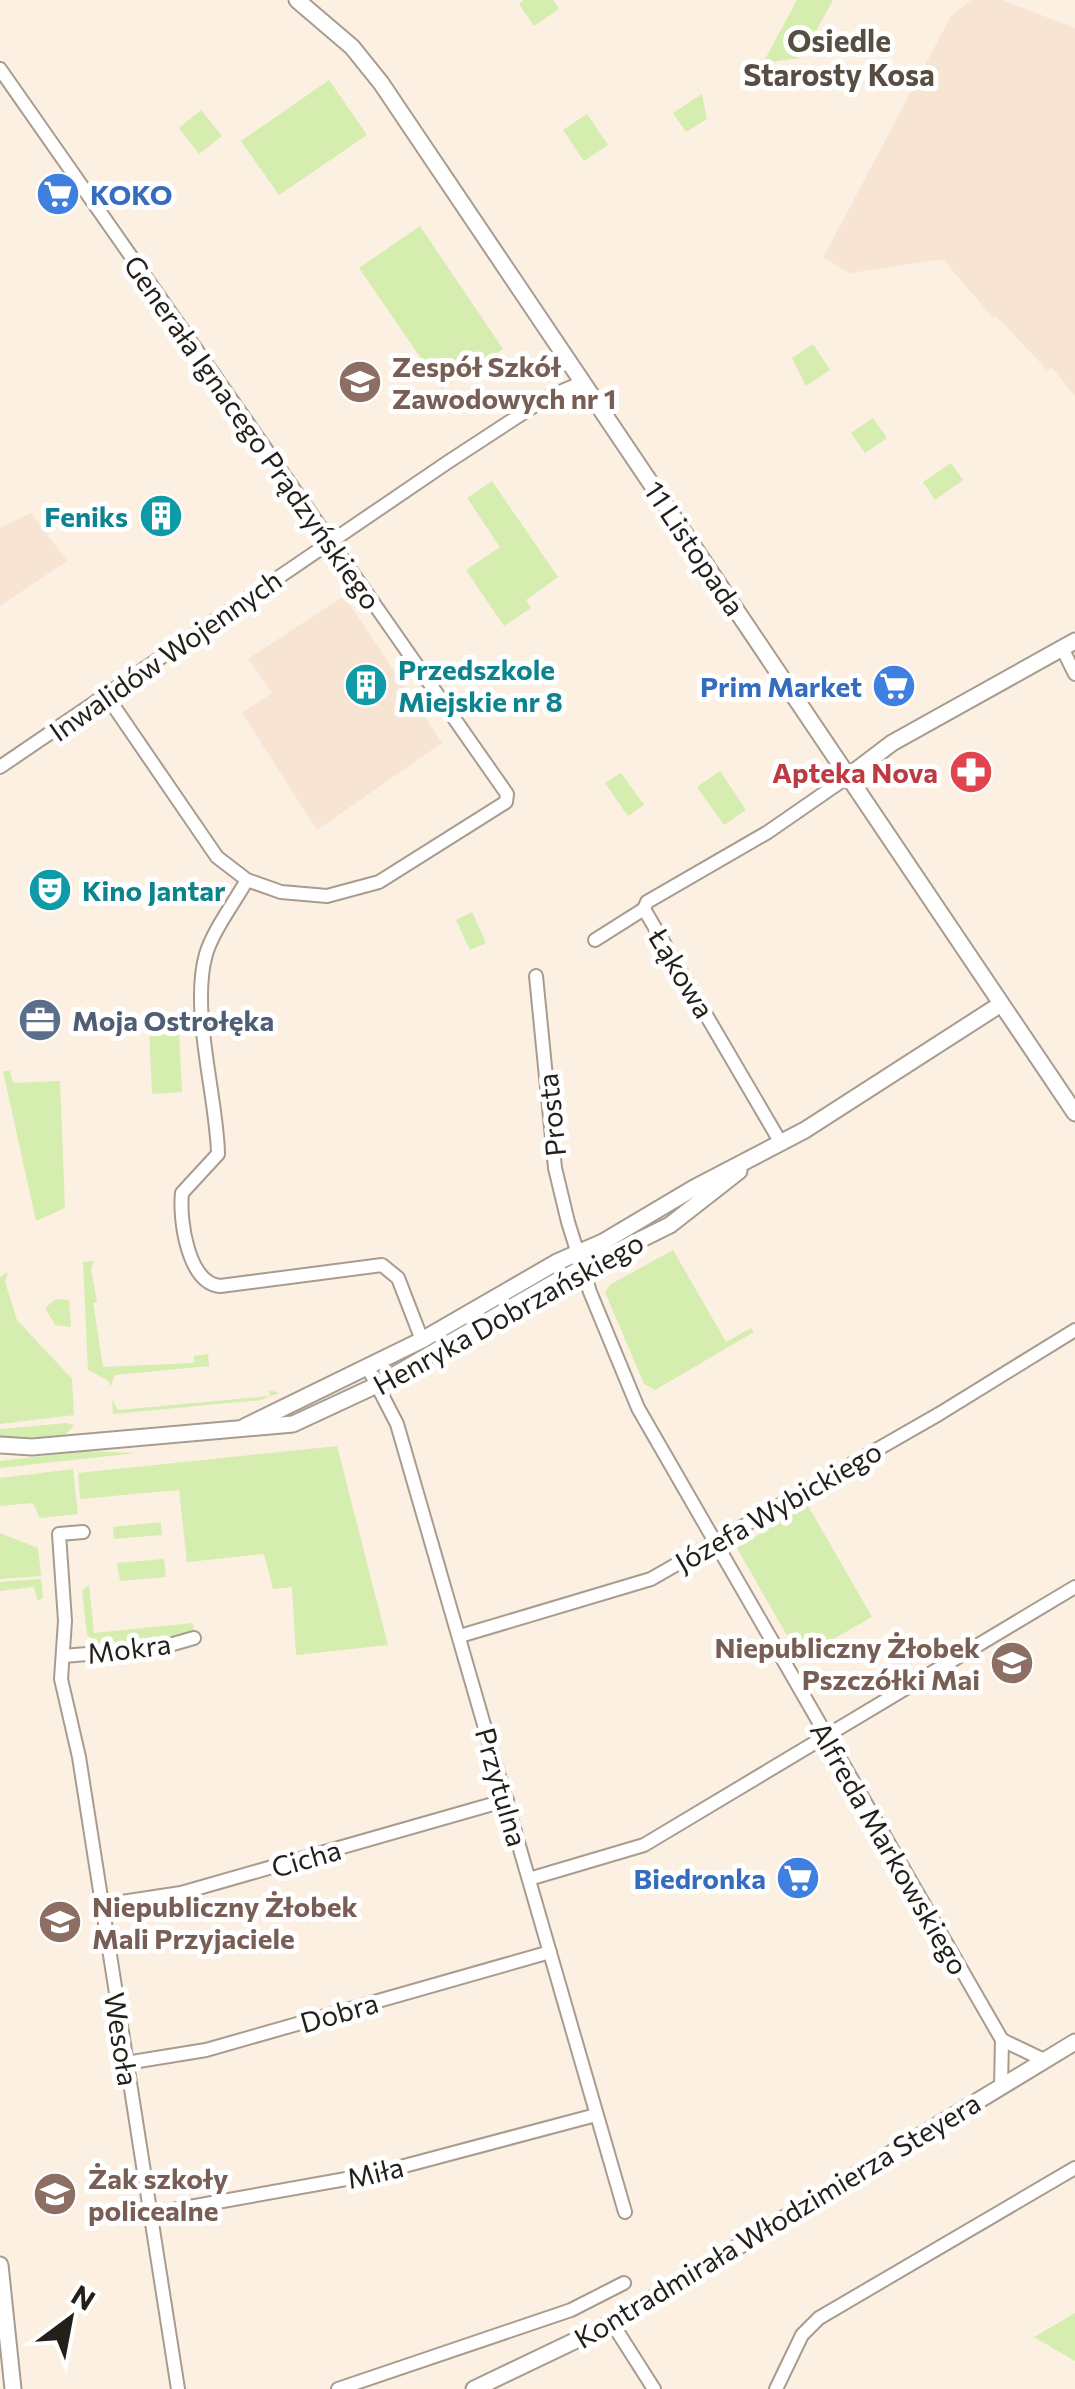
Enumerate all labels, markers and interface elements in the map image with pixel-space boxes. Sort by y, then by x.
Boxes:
district label: Osiedle Starosty Kosa [743,21,935,92]
supermarket icon: KOKO [35,171,81,217]
place label: KOKO [90,177,172,211]
street label: Generała Ignacego Prądzyńskiego [117,248,389,616]
place label: Zespół Szkół Zawodowych nr 1 [392,349,616,415]
school or university icon: Zespół Szkół Zawodowych nr 1 [337,359,383,405]
street label: 11 Listopada [638,474,752,622]
building icon: Feniks [138,493,184,539]
place label: Feniks [44,499,128,533]
street label: Inwalidów Wojennych [42,562,288,748]
place label: Przedszkole Miejskie nr 8 [398,652,563,718]
building icon: Przedszkole Miejskie nr 8 [343,662,389,708]
supermarket icon: Prim Market [871,663,917,709]
place label: Prim Market [700,669,862,703]
pharmacy icon: Apteka Nova [948,749,994,795]
place label: Apteka Nova [772,755,938,789]
theatre icon: Kino Jantar [27,867,73,913]
place label: Kino Jantar [82,873,226,907]
street label: Łąkowa [642,921,722,1024]
office icon: Moja Ostrołęka [17,997,63,1043]
place label: Moja Ostrołęka [72,1003,274,1037]
street label: Prosta [530,1072,572,1158]
street label: Henryka Dobrzańskiego [367,1224,649,1402]
street label: Józefa Wybickiego [669,1433,887,1579]
street label: Mokra [85,1626,173,1670]
place label: Niepubliczny Żłobek Pszczółki Mai [714,1630,980,1696]
school or university icon: Niepubliczny Żłobek Pszczółki Mai [989,1640,1035,1686]
street label: Alfreda Markowskiego [804,1716,976,1980]
street label: Przytulna [469,1724,535,1850]
street label: Cicha [267,1832,345,1884]
supermarket icon: Biedronka [775,1855,821,1901]
place label: Biedronka [634,1861,766,1895]
place label: Niepubliczny Żłobek Mali Przyjaciele [92,1889,358,1955]
school or university icon: Niepubliczny Żłobek Mali Przyjaciele [37,1899,83,1945]
street label: Dobra [296,1985,382,2039]
street label: Wesoła [98,1990,146,2088]
street label: Kontradmirała Włodzimierza Steyera [568,2085,986,2355]
street label: Miła [343,2149,407,2195]
place label: Żak szkoły policealne [88,2161,228,2227]
school or university icon: Żak szkoły policealne [32,2171,78,2217]
north arrow [20,2269,120,2369]
text: N [66,2277,102,2317]

